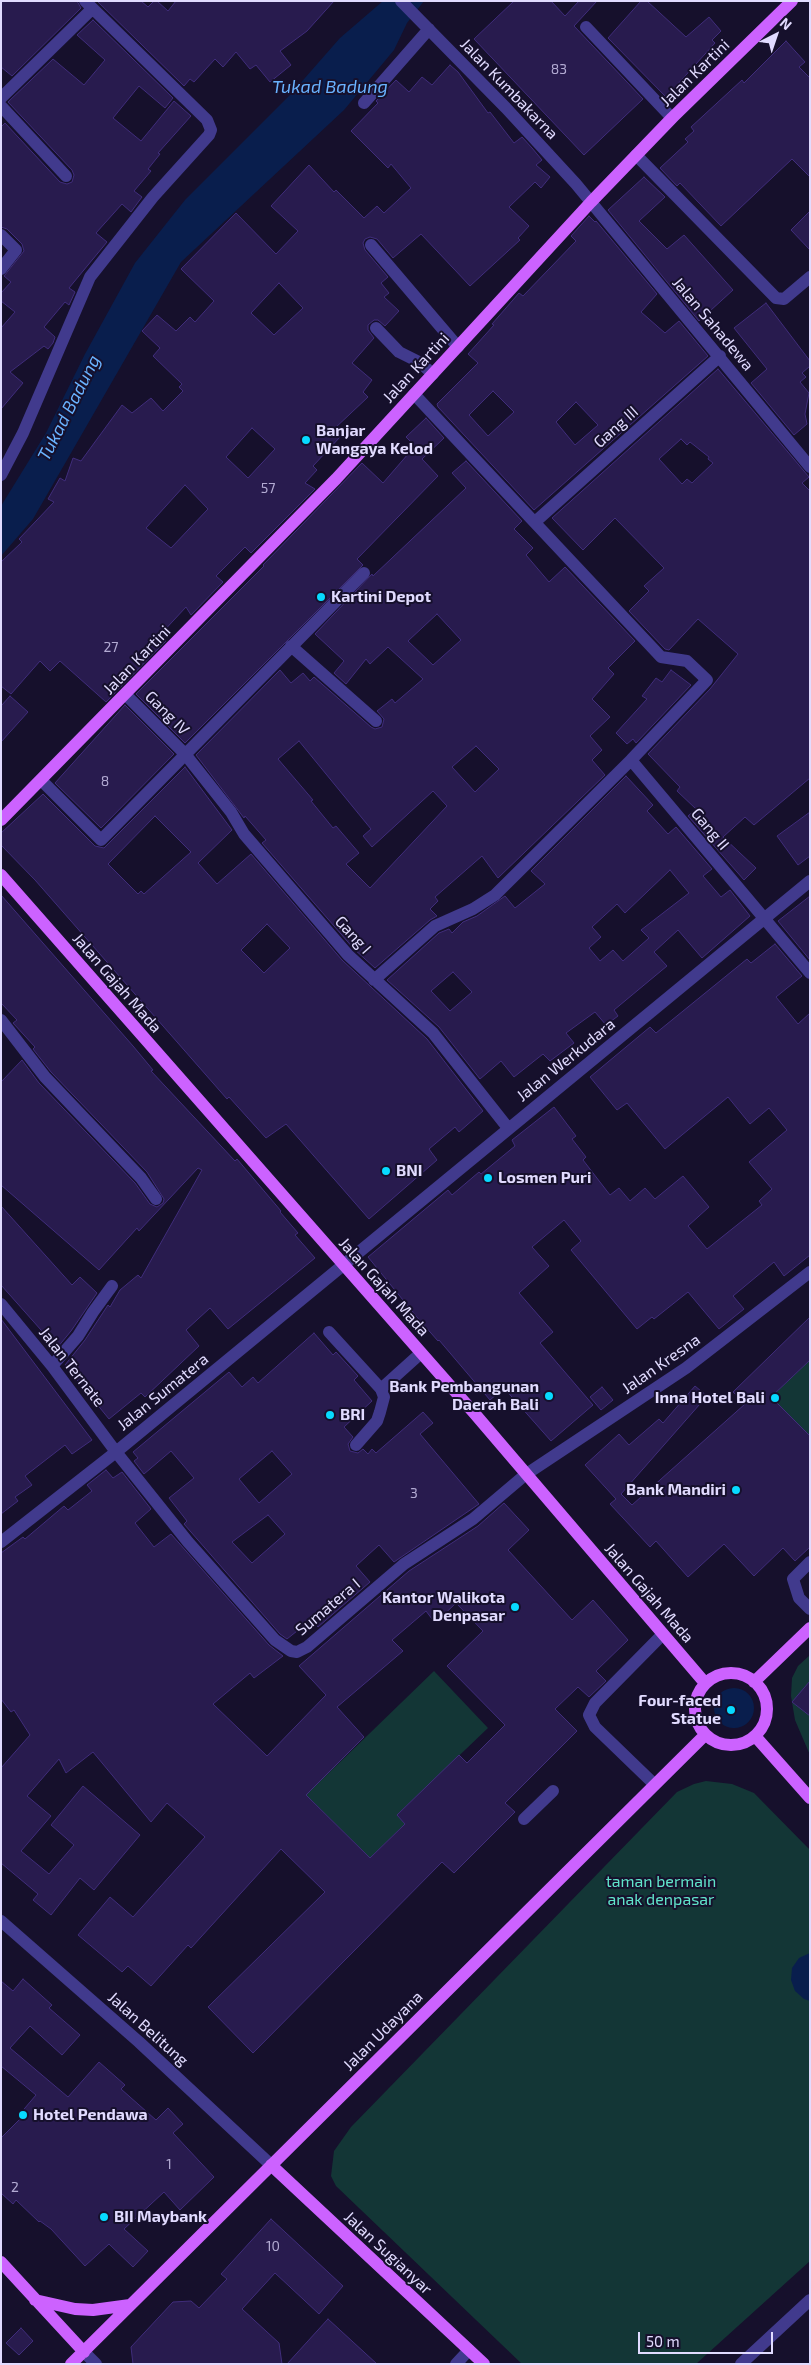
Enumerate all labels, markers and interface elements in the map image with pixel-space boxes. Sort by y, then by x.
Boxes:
north arrow [751,10,801,60]
text: N [777,14,796,33]
street label: Jalan Kumbakarna [456,35,562,143]
street label: Jalan Kartini [656,35,734,111]
house number: 83 [551,61,567,77]
water label: Tukad Badung [272,76,388,98]
street label: Jalan Sahadewa [668,273,758,375]
street label: Jalan Kartini [379,329,453,407]
water label: Tukad Badung [33,352,105,464]
street label: Gang III [590,402,642,452]
place label: Banjar Wangaya Kelod [316,421,433,459]
marker: Banjar Wangaya Kelod [300,434,312,446]
house number: 57 [261,480,275,496]
place label: Kartini Depot [331,587,431,607]
marker: Kartini Depot [315,591,327,603]
street label: Jalan Kartini [99,621,175,699]
house number: 27 [103,639,119,655]
street label: Gang IV [141,687,193,739]
house number: 8 [101,773,109,789]
street label: Gang II [687,804,733,854]
street label: Gang I [331,912,375,958]
street label: Jalan Gajah Mada [68,929,166,1037]
street label: Jalan Werkudara [513,1014,619,1106]
place label: BNI [396,1161,422,1181]
marker: BNI [380,1165,392,1177]
place label: Losmen Puri [498,1168,591,1188]
marker: Losmen Puri [482,1172,494,1184]
street label: Jalan Gajah Mada [335,1234,433,1340]
street label: Jalan Ternate [35,1323,109,1411]
street label: Jalan Kresna [618,1330,704,1398]
street label: Jalan Sumatera [114,1349,212,1435]
place label: Bank Pembangunan Daerah Bali [389,1377,539,1415]
place label: Inna Hotel Bali [655,1388,765,1408]
marker: Bank Pembangunan Daerah Bali [543,1390,555,1402]
marker: Inna Hotel Bali [769,1392,781,1404]
place label: BRI [340,1405,365,1425]
marker: BRI [324,1409,336,1421]
place label: Bank Mandiri [626,1480,726,1500]
marker: Bank Mandiri [730,1484,742,1496]
house number: 3 [410,1485,418,1501]
street label: Jalan Gajah Mada [600,1539,698,1647]
street label: Sumatera I [292,1574,364,1640]
place label: Kantor Walikota Denpasar [382,1588,505,1626]
marker: Kantor Walikota Denpasar [509,1601,521,1613]
place label: Four-faced Statue [638,1691,721,1729]
marker: Four-faced Statue [725,1704,737,1716]
park label: taman bermain anak denpasar [606,1872,716,1910]
street label: Jalan Udayana [339,1987,427,2075]
street label: Jalan Belitung [104,1988,192,2070]
place label: Hotel Pendawa [33,2105,148,2125]
marker: Hotel Pendawa [17,2109,29,2121]
house number: 1 [166,2156,172,2172]
house number: 2 [11,2179,19,2195]
place label: BII Maybank [114,2207,207,2227]
street label: Jalan Sugianyar [340,2207,436,2299]
marker: BII Maybank [98,2211,110,2223]
house number: 10 [266,2238,280,2254]
scale bar [641,2322,776,2354]
text: 50 m [646,2332,680,2350]

